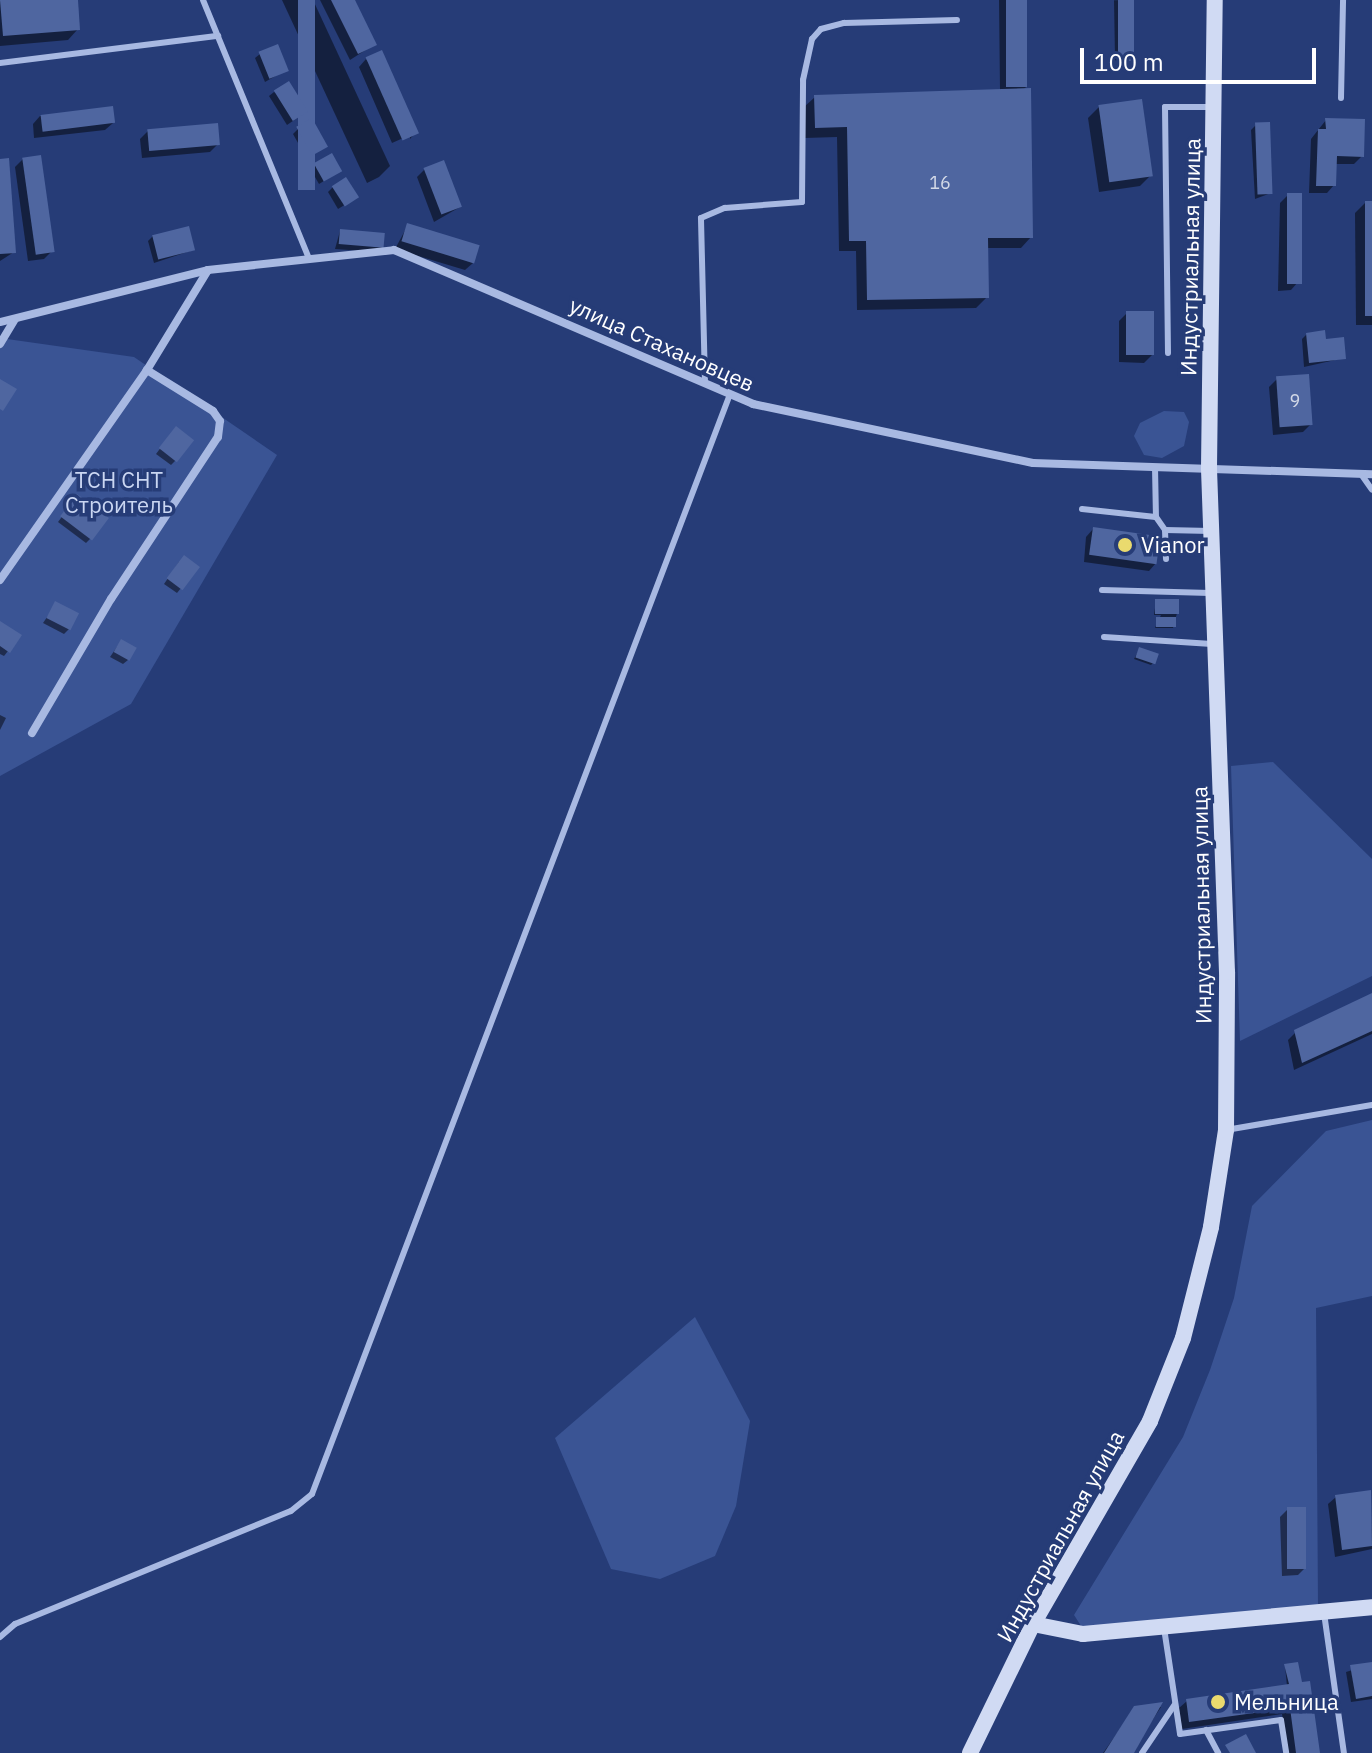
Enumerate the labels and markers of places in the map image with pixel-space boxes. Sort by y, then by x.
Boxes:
place label: Vianor [1141,532,1205,558]
marker: Vianor [1116,536,1134,554]
place label: Мельница [1234,1689,1339,1715]
marker: Мельница [1209,1693,1227,1711]

